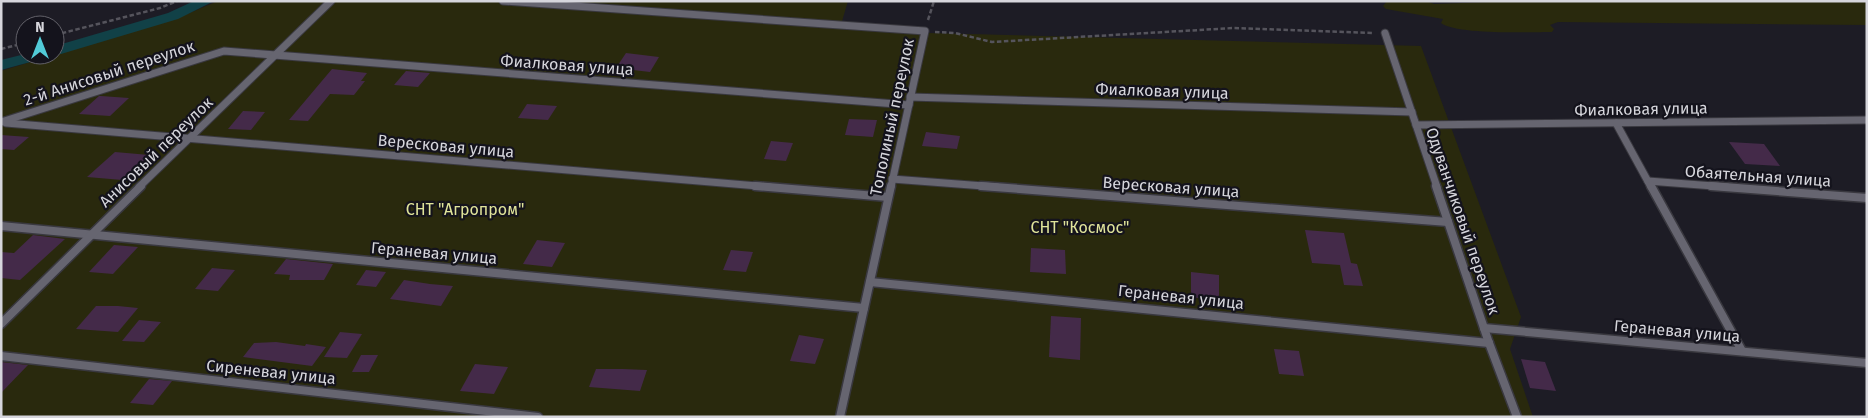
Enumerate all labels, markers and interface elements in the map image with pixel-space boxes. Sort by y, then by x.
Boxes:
north arrow [15,15,65,65]
text: N [35,19,45,36]
street label: 2-й Анисовый переулок [21,36,198,110]
street label: Тополиный переулок [866,36,918,197]
street label: Фиалковая улица [500,51,634,79]
street label: Фиалковая улица [1095,79,1229,103]
street label: Анисовый переулок [95,92,217,211]
street label: Фиалковая улица [1574,98,1708,120]
street label: Одуванчиковый переулок [1422,125,1504,318]
street label: Вересковая улица [377,131,515,161]
street label: Обаятельная улица [1684,161,1832,191]
street label: Вересковая улица [1102,173,1240,201]
park label: СНТ "Агропром" [406,200,524,219]
park label: СНТ "Космос" [1030,218,1130,237]
street label: Гераневая улица [370,238,498,268]
street label: Гераневая улица [1117,281,1245,313]
street label: Гераневая улица [1613,316,1741,346]
street label: Сиреневая улица [205,356,337,388]

